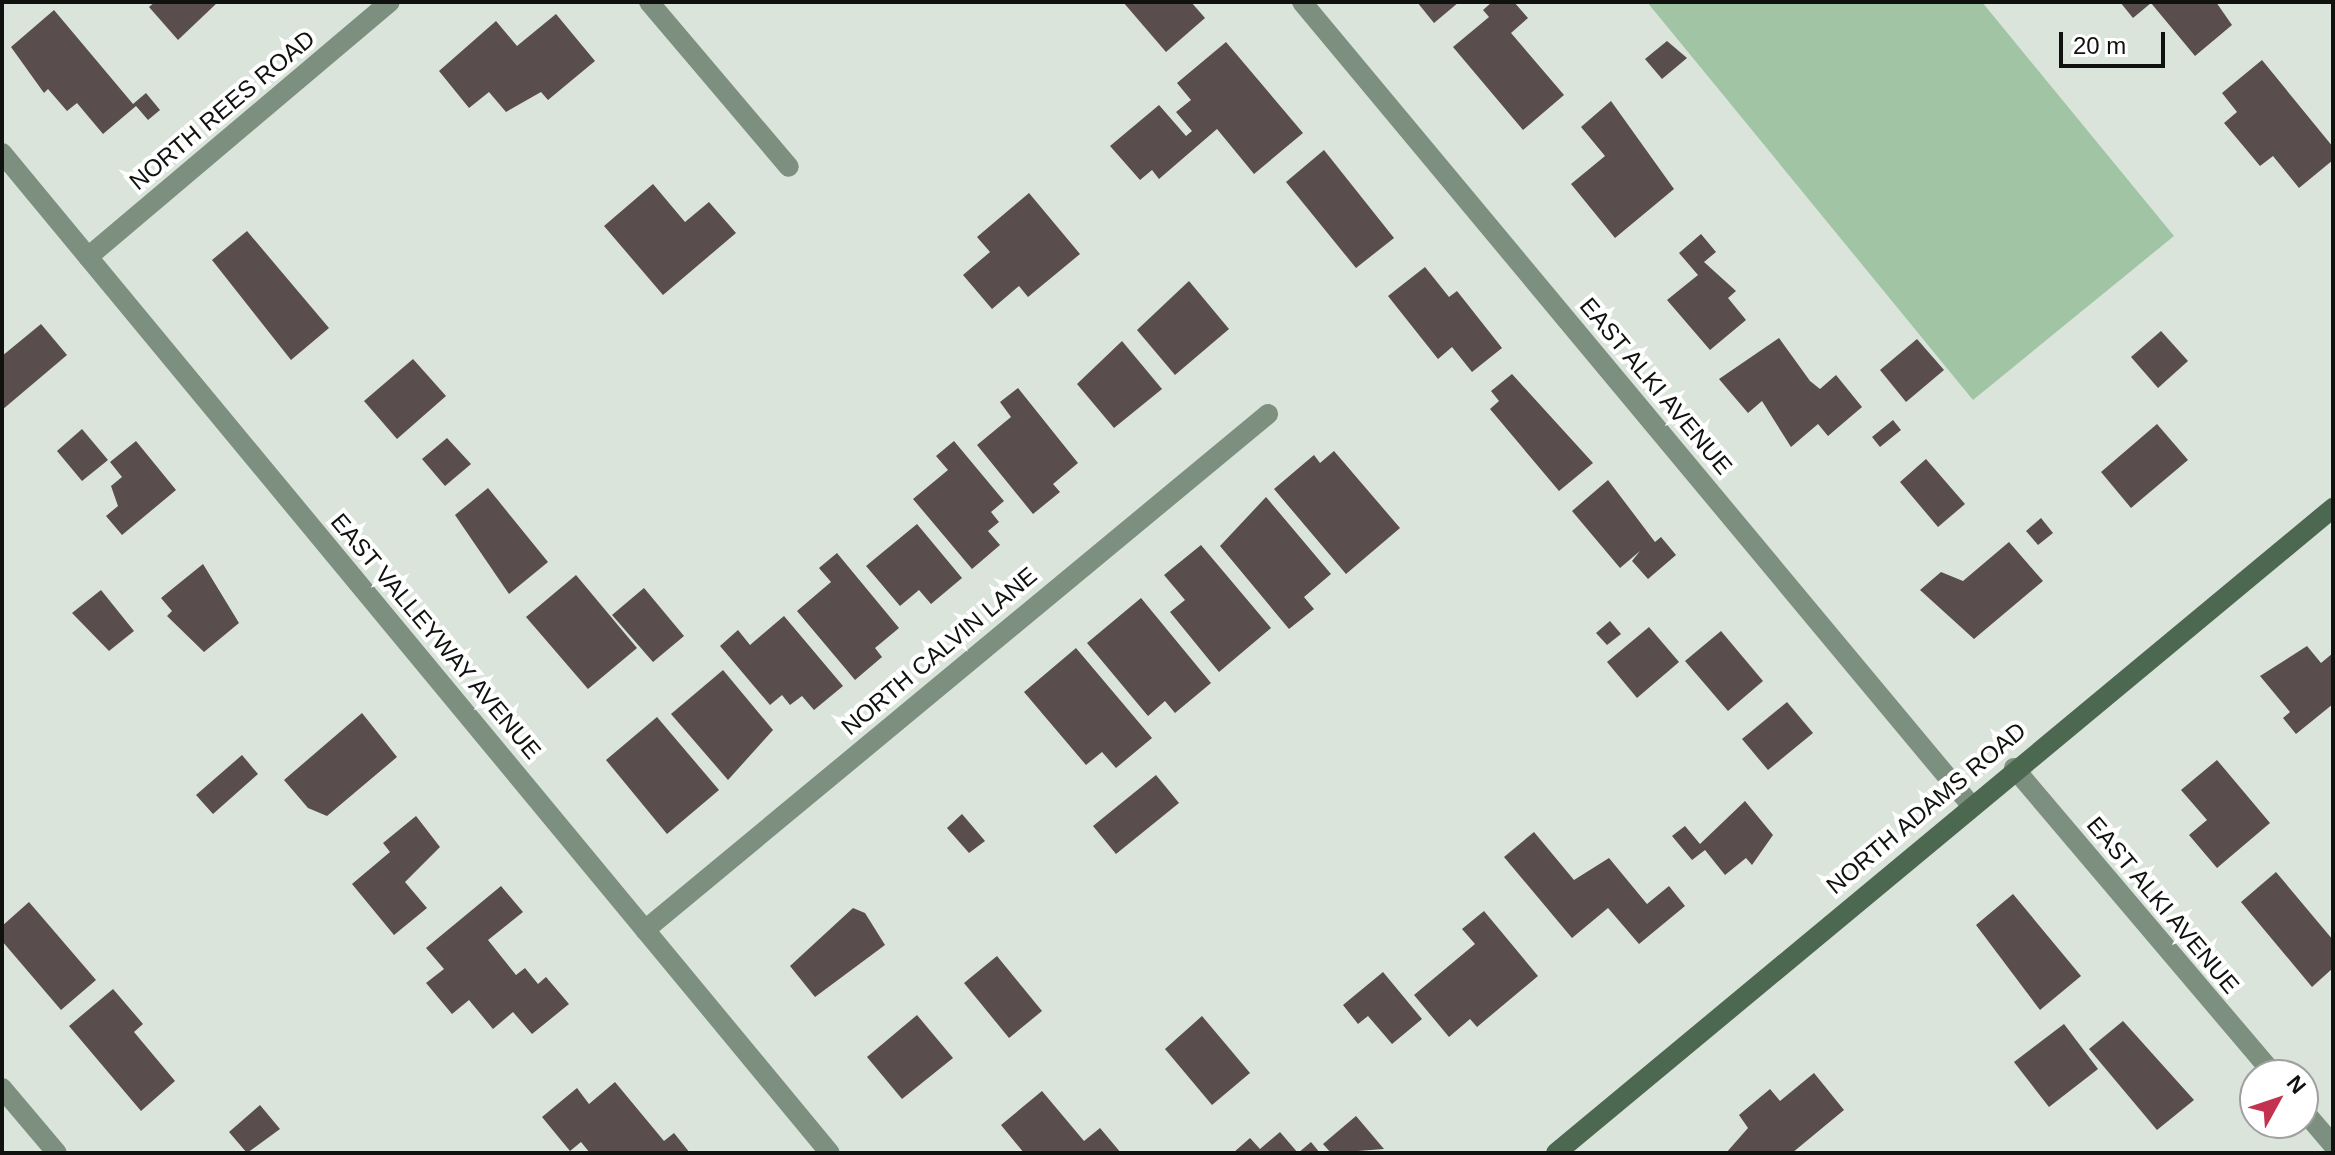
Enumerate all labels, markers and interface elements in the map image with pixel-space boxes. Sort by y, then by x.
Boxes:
scale bar [2063,16,2169,66]
street label: NORTH REES ROAD [124,24,320,196]
text: 20 m [2073,32,2126,59]
street label: EAST ALKI AVENUE [1573,291,1739,481]
street label: EAST VALLEYWAY AVENUE [324,507,548,765]
street label: NORTH CALVIN LANE [836,561,1042,741]
street label: NORTH ADAMS ROAD [1820,716,2032,900]
street label: EAST ALKI AVENUE [2080,810,2246,1000]
north arrow [2239,1059,2319,1139]
text: N [2282,1070,2311,1099]

